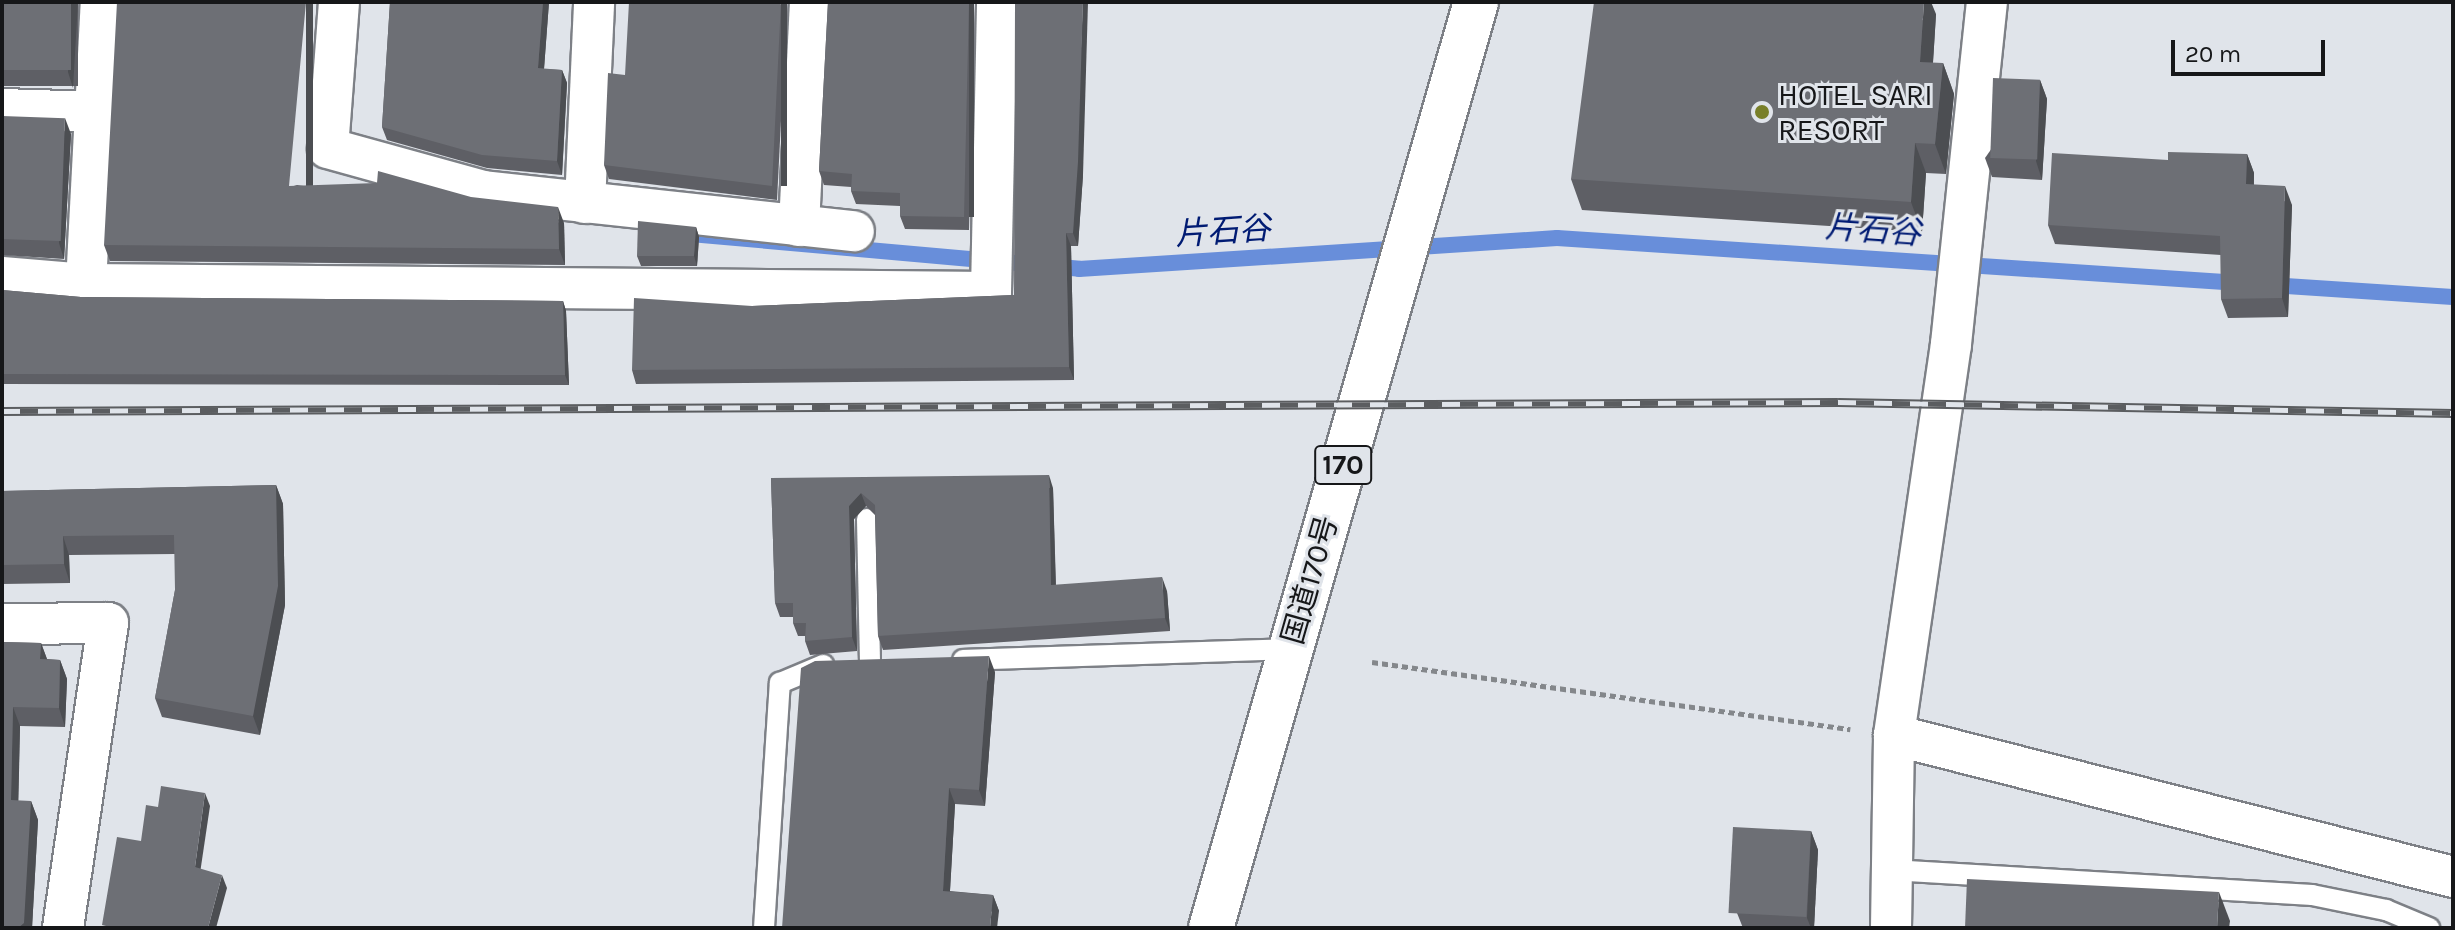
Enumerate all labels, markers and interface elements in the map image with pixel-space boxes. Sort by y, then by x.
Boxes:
scale bar [2175,24,2329,74]
text: 20 m [2185,40,2241,68]
place label: HOTEL SARI RESORT [1778,77,1933,148]
marker: HOTEL SARI RESORT [1753,103,1771,121]
water label: 片石谷 [1824,208,1922,254]
water label: 片石谷 [1174,209,1272,255]
road number: 170 [1313,441,1373,489]
street label: 国道170号 [1275,512,1345,648]

